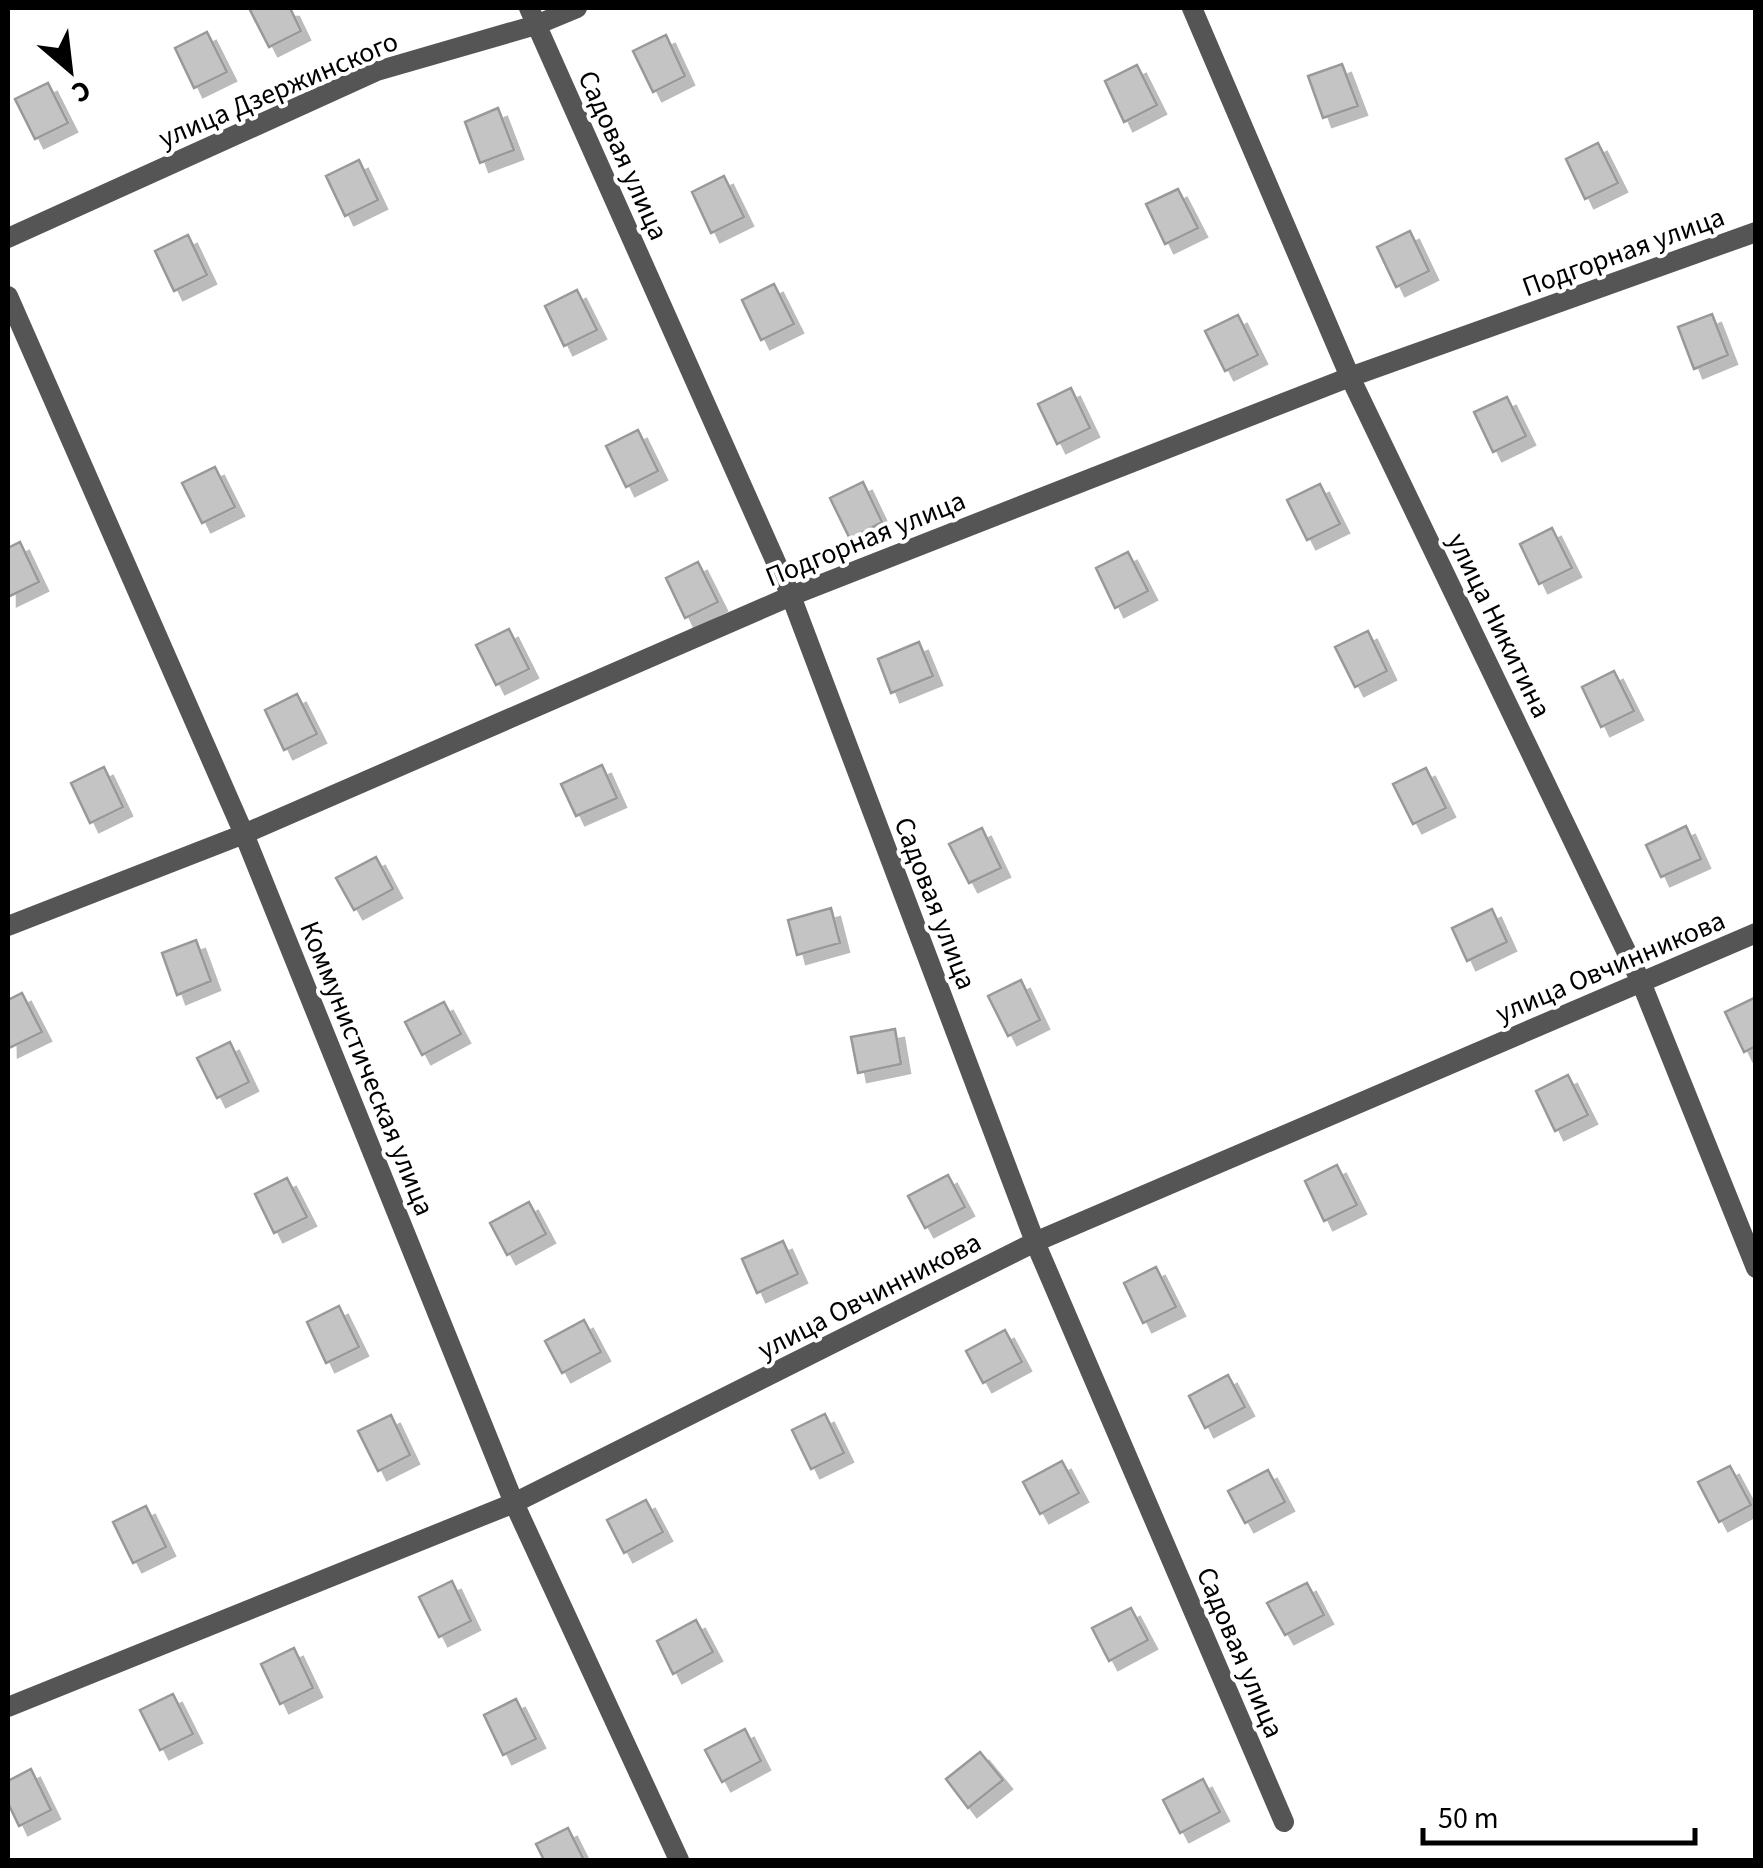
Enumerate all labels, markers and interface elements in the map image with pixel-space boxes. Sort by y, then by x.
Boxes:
north arrow [20,20,120,120]
street label: улица Дзержинского [152,21,404,158]
street label: Садовая улица [568,64,678,247]
text: С [65,70,98,113]
street label: Подгорная улица [1517,197,1730,307]
street label: Подгорная улица [759,481,971,597]
street label: улица Никитина [1437,526,1561,725]
street label: Садовая улица [884,811,986,995]
street label: улица Овчинникова [1489,900,1731,1033]
street label: Коммунистическая улица [290,915,445,1222]
street label: улица Овчинникова [751,1222,988,1370]
street label: Садовая улица [1186,1561,1294,1744]
scale bar [1423,1783,1696,1845]
text: 50 m [1438,1797,1499,1840]

